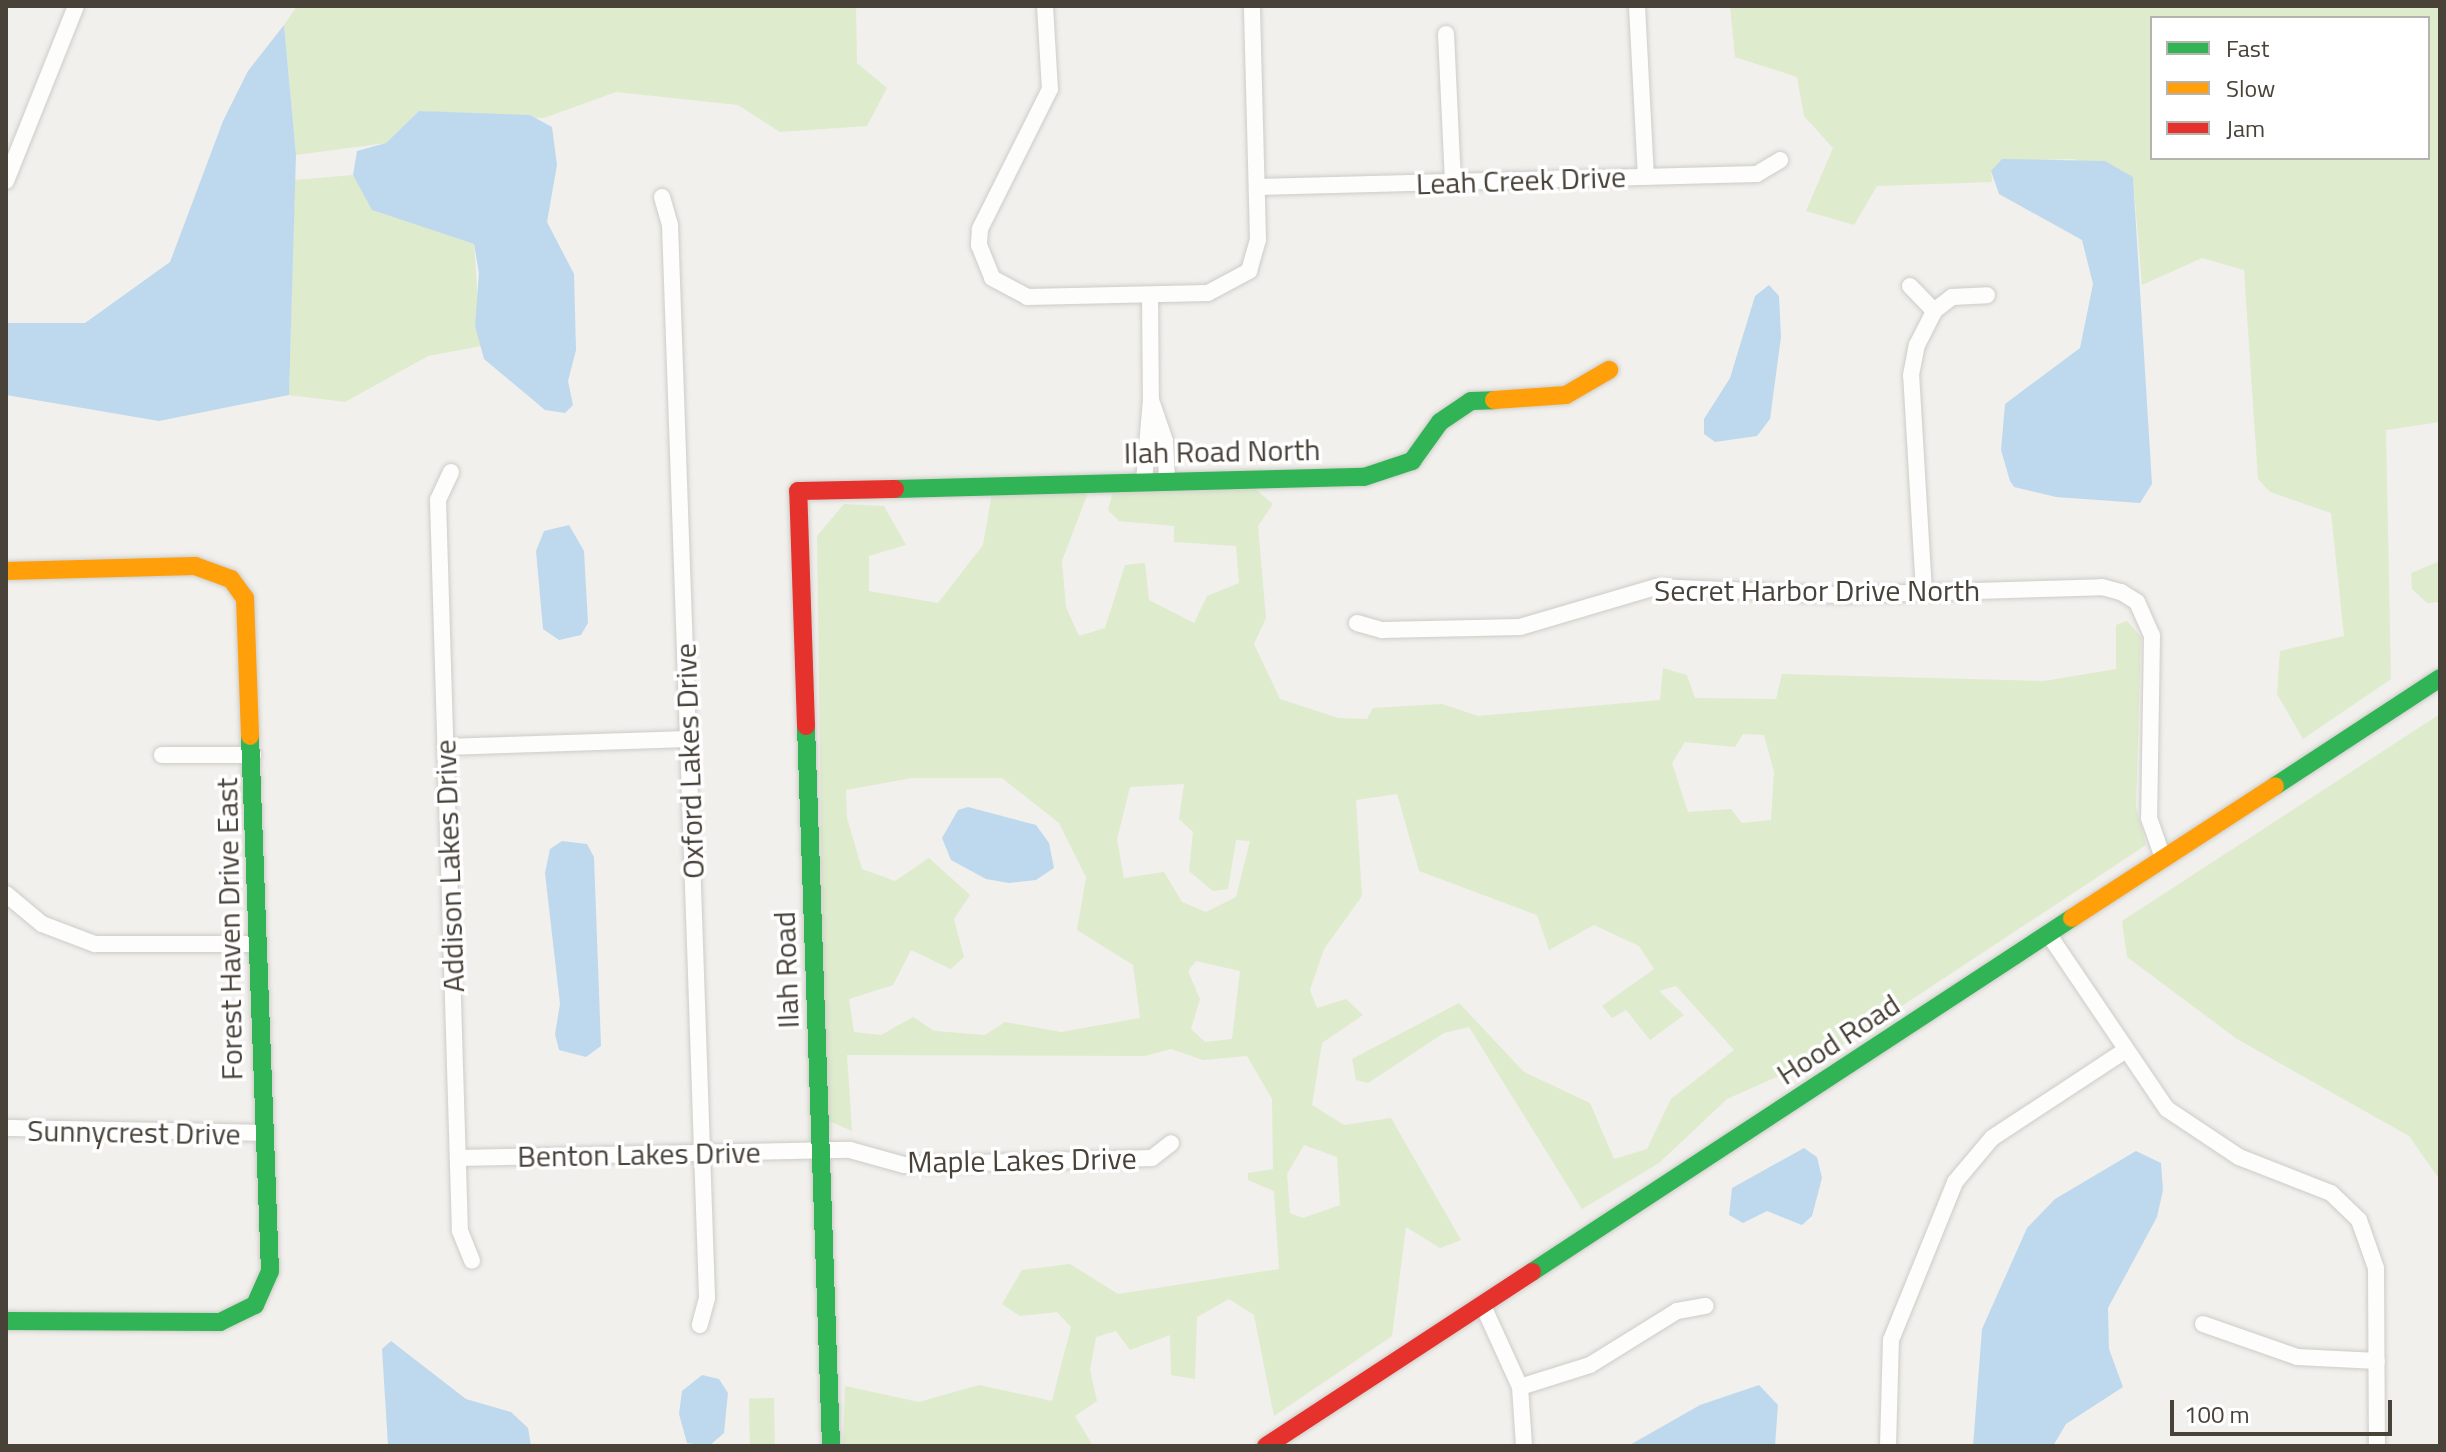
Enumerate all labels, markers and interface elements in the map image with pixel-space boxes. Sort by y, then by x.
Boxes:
legend [2150,16,2430,160]
text: Fast [2226,30,2269,66]
text: Slow [2226,70,2275,106]
text: Jam [2226,110,2265,146]
street label: Leah Creek Drive [1415,158,1627,202]
street label: Ilah Road North [1123,431,1321,471]
street label: Secret Harbor Drive North [1654,572,1980,608]
street label: Oxford Lakes Drive [667,642,711,880]
street label: Addison Lakes Drive [427,739,471,993]
street label: Forest Haven Drive East [208,777,250,1081]
street label: Ilah Road [766,911,806,1029]
street label: Hood Road [1770,986,1906,1092]
street label: Sunnycrest Drive [27,1112,241,1152]
street label: Benton Lakes Drive [517,1134,761,1174]
street label: Maple Lakes Drive [907,1140,1137,1180]
scale bar [2174,1384,2396,1434]
text: 100 m [2184,1396,2250,1432]

